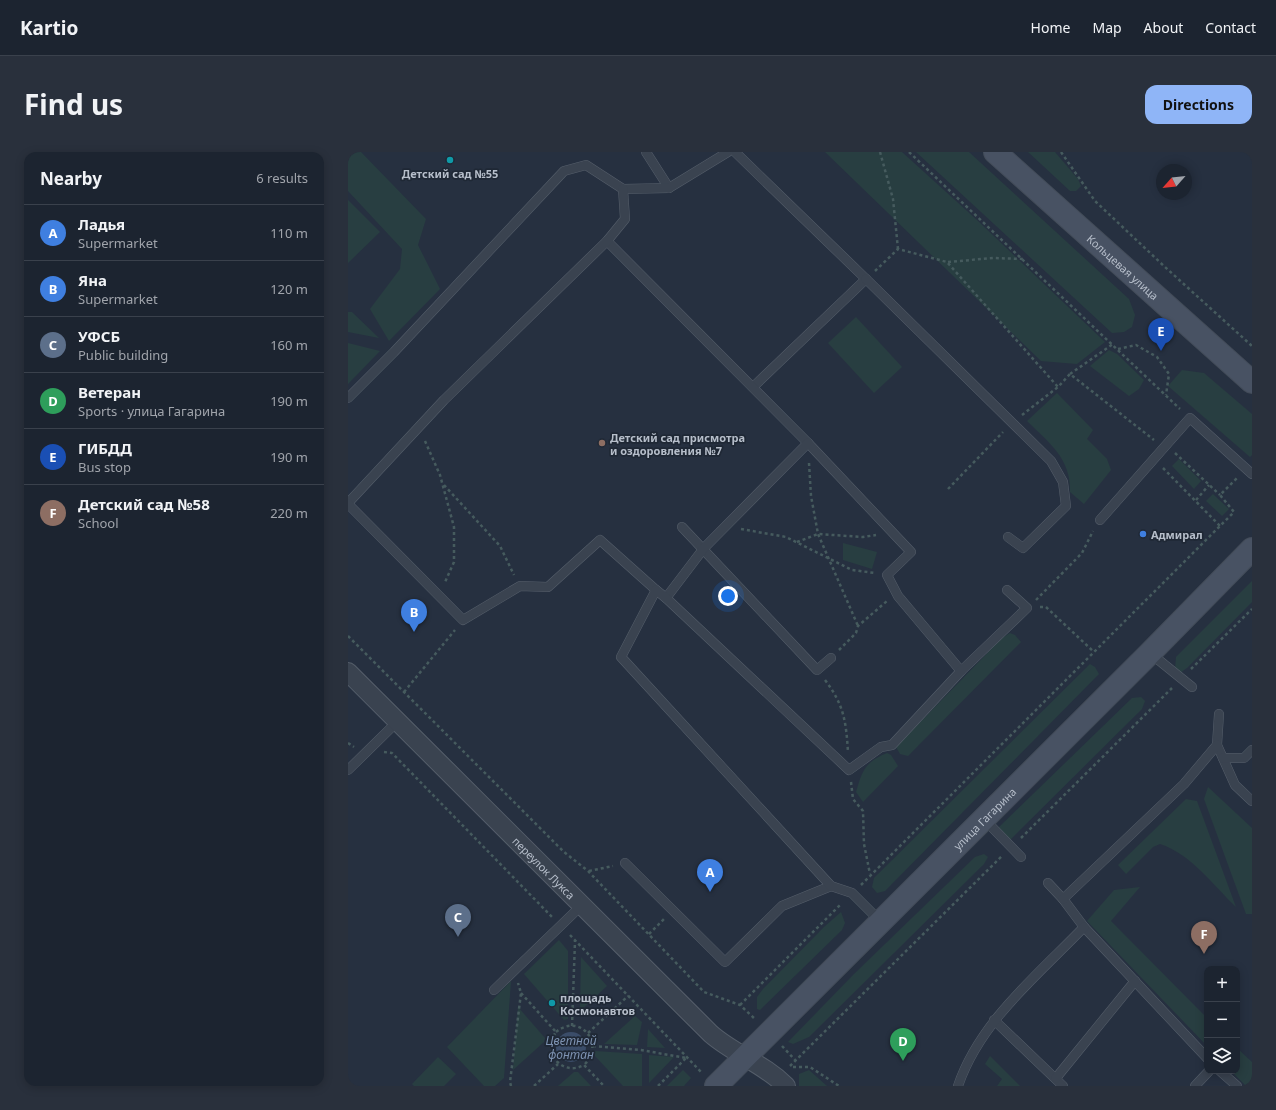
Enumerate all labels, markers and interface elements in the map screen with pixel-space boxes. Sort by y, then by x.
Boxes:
text: Kartio [20,15,78,41]
text: Home [1031,18,1070,37]
text: Map [1092,18,1122,37]
text: About [1144,18,1183,37]
text: Contact [1205,18,1256,37]
text: Find us [24,85,123,123]
button: Directions [1145,85,1252,124]
marker: Детский сад №55 [445,155,455,165]
north arrow [1156,164,1192,200]
place label: Детский сад №55 [402,166,498,181]
text: Nearby [40,167,102,190]
text: 6 results [256,169,308,187]
text: Ладья [78,214,125,234]
text: A [49,224,58,242]
text: 110 m [270,224,308,242]
street label: Кольцевая улица [1084,231,1162,303]
text: Supermarket [78,234,158,252]
text: Яна [78,270,107,290]
text: B [49,280,57,298]
text: 120 m [270,280,308,298]
text: Supermarket [78,290,158,308]
pin: E [1148,318,1174,351]
text: УФСБ [78,326,120,346]
text: C [49,336,57,354]
text: 160 m [270,336,308,354]
text: Public building [78,346,168,364]
text: Ветеран [78,382,141,402]
text: D [48,392,58,410]
text: 190 m [270,392,308,410]
text: Sports · улица Гагарина [78,402,225,420]
place label: Детский сад присмотра и оздоровления №7 [610,430,745,458]
text: ГИБДД [78,438,132,458]
marker: Детский сад присмотра и оздоровления №7 [597,438,607,448]
text: E [49,448,57,466]
text: 190 m [270,448,308,466]
text: Bus stop [78,458,131,476]
text: Детский сад №58 [78,494,210,514]
text: F [49,504,57,522]
text: 220 m [270,504,308,522]
text: School [78,514,119,532]
place label: Адмирал [1151,527,1203,542]
marker: Адмирал [1138,529,1148,539]
your location [718,586,738,606]
pin: B [401,599,427,632]
street label: улица Гагарина [950,784,1019,853]
street label: переулок Лукса [510,833,579,902]
pin: A [697,859,723,892]
pin: C [445,904,471,937]
pin: F [1191,921,1217,954]
map controls [1204,966,1240,1074]
button: + [1204,966,1240,1002]
place label: площадь Космонавтов [560,990,636,1018]
marker: площадь Космонавтов [547,998,557,1008]
button: − [1204,1002,1240,1038]
pin: D [890,1028,916,1061]
water label: Цветной фонтан [545,1032,597,1063]
button: layers [1204,1038,1240,1074]

